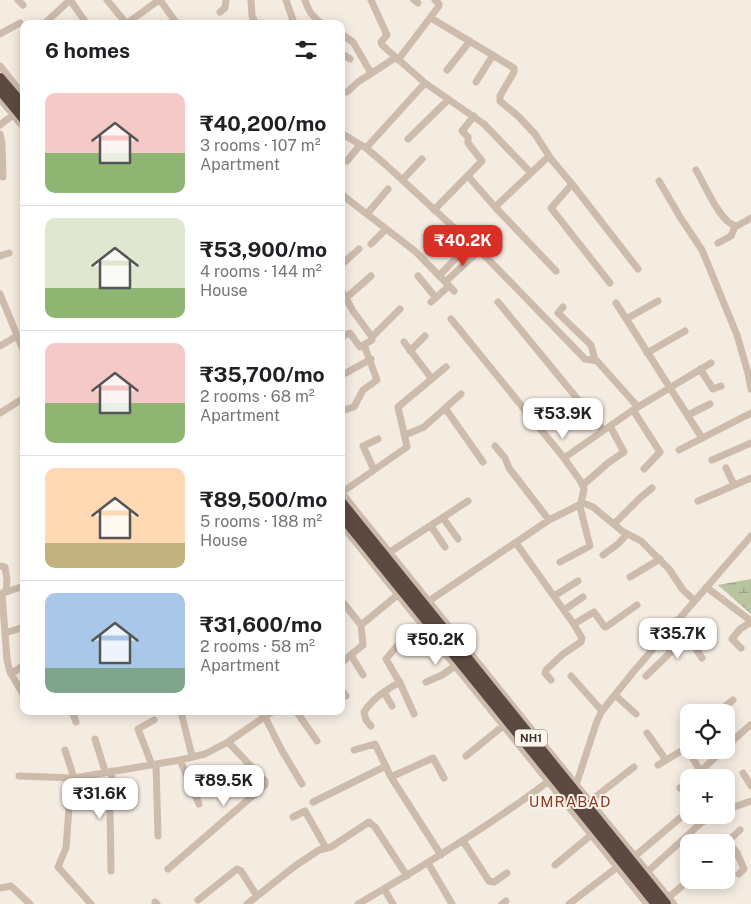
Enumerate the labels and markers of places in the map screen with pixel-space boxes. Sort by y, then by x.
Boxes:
pin: ₹40.2K [422,224,504,267]
pin: ₹53.9K [522,398,604,440]
pin: ₹35.7K [637,618,719,660]
pin: ₹50.2K [395,624,477,666]
pin: ₹89.5K [183,764,265,807]
pin: ₹31.6K [59,778,141,820]

